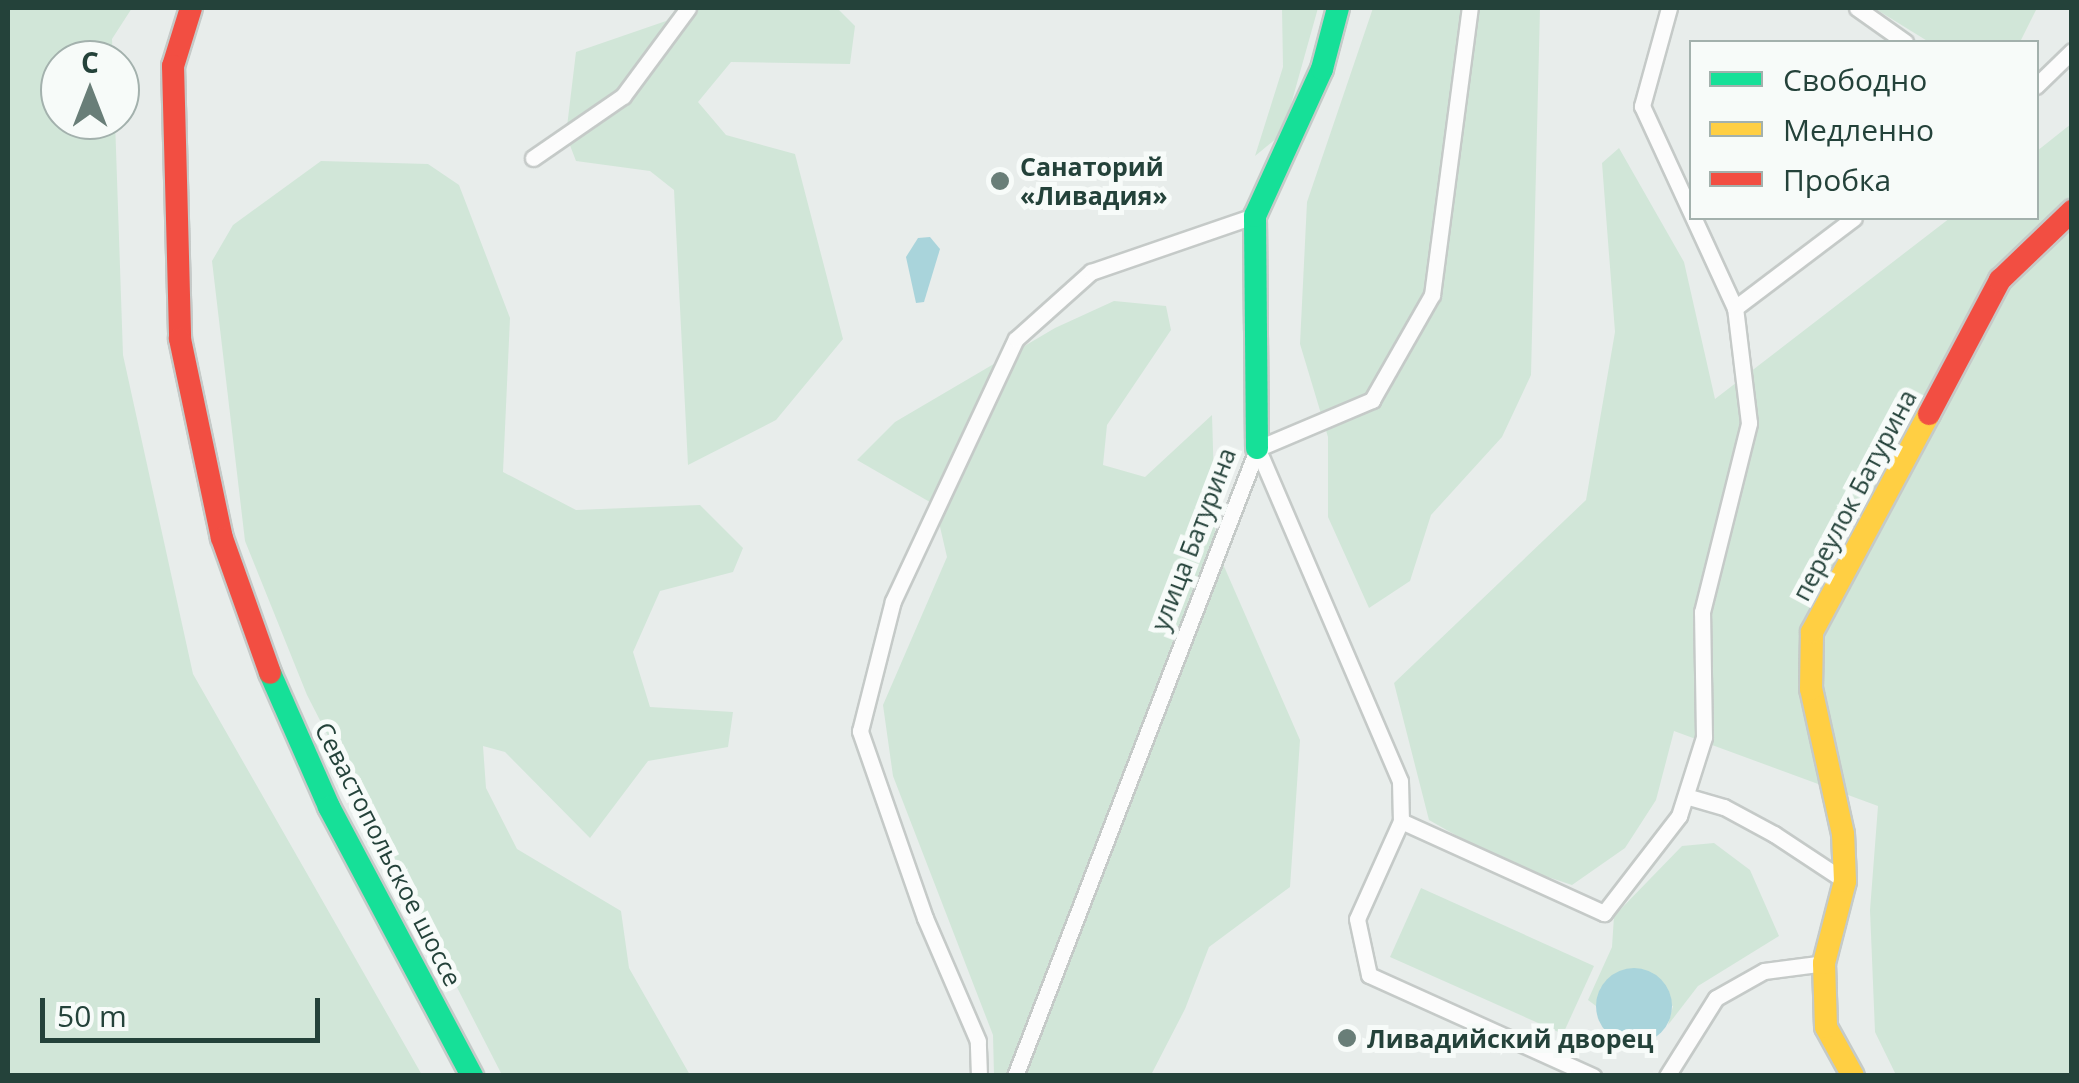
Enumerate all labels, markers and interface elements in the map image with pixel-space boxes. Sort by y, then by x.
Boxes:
north arrow [40,40,140,140]
legend [1689,40,2039,220]
text: С [81,43,99,81]
text: Свободно [1783,59,1927,100]
text: Медленно [1783,109,1934,150]
place label: Санаторий «Ливадия» [1020,152,1168,211]
text: Пробка [1783,159,1891,200]
marker: Санаторий «Ливадия» [989,170,1011,192]
street label: переулок Батурина [1786,384,1922,606]
street label: улица Батурина [1144,443,1242,635]
street label: Севастопольское шоссе [309,717,469,991]
scale bar [45,978,325,1040]
text: 50 m [57,995,127,1036]
place label: Ливадийский дворец [1367,1023,1653,1053]
marker: Ливадийский дворец [1336,1027,1358,1049]

